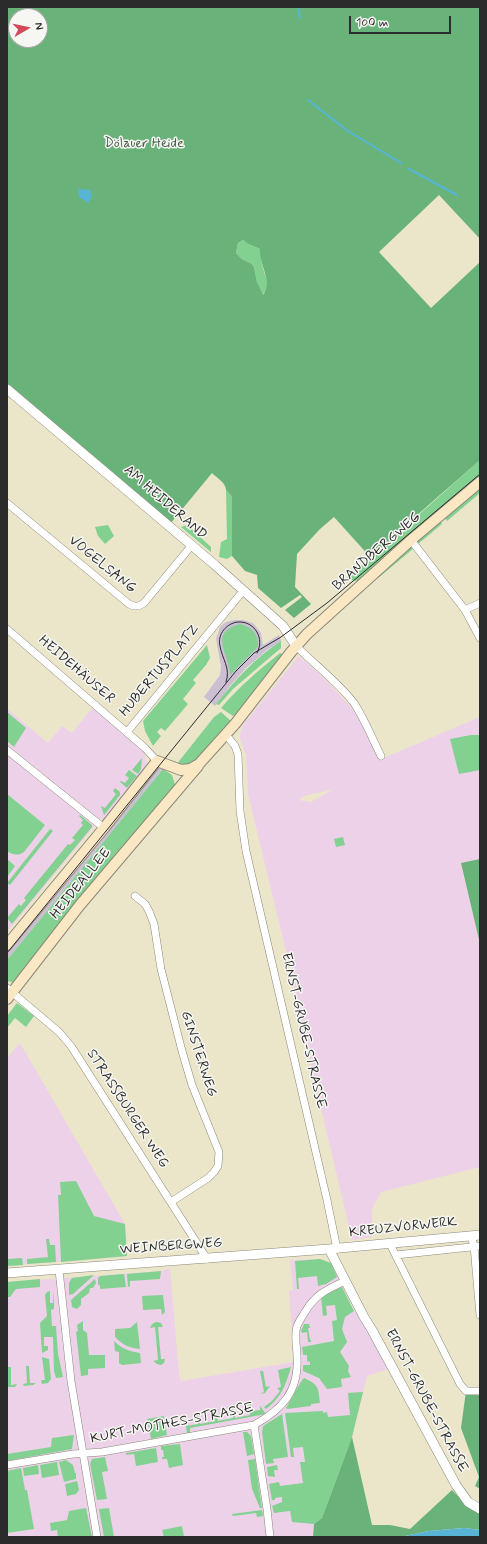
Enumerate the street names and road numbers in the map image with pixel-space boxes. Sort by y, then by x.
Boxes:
street label: AM HEIDERAND [120,462,210,544]
street label: BRANDBERGWEG [329,509,425,595]
street label: VOGELSANG [65,533,139,597]
street label: HUBERTUSPLATZ [116,621,204,721]
street label: HEIDEHÄUSER [34,632,118,708]
street label: HEIDEALLEE [47,845,115,923]
street label: ERNST-GRUBE-STRASSE [277,951,329,1111]
street label: GINSTERWEG [176,1009,220,1099]
street label: STRASSBURGER WEG [82,1047,172,1171]
street label: KREUZVORWERK [348,1214,458,1242]
street label: WEINBERGWEG [119,1235,223,1259]
street label: ERNST-GRUBE-STRASSE [381,1326,471,1476]
street label: KURT-MOTHES-STRASSE [89,1400,255,1448]

